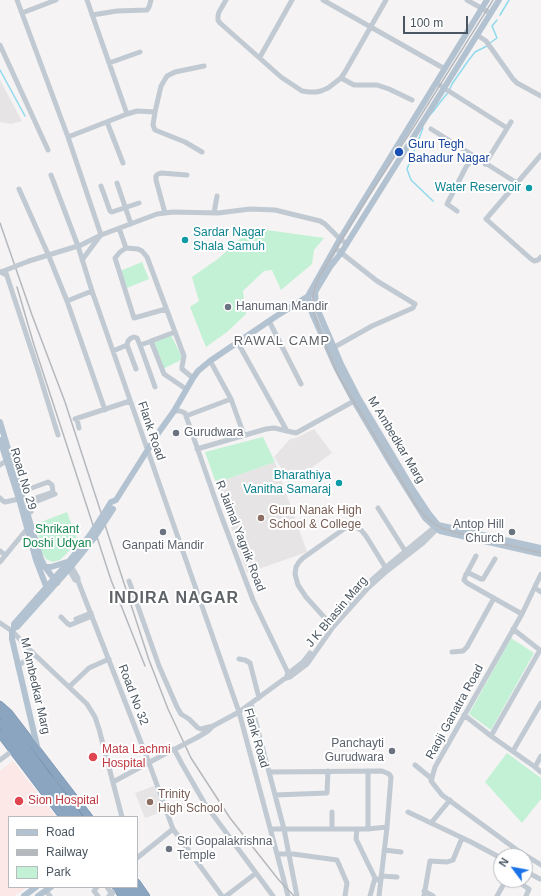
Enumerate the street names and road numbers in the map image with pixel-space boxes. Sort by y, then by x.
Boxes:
street label: M Ambedkar Marg [364,394,428,486]
street label: Flank Road [134,400,168,462]
street label: Road No 29 [7,446,39,512]
street label: R Jaimal Yagnik Road [212,478,268,594]
street label: J K Bhasin Marg [303,574,371,650]
street label: M Ambedkar Marg [17,636,53,736]
street label: Raoji Ganatra Road [423,662,487,762]
street label: Road No 32 [115,663,151,727]
street label: Flank Road [241,707,271,769]

